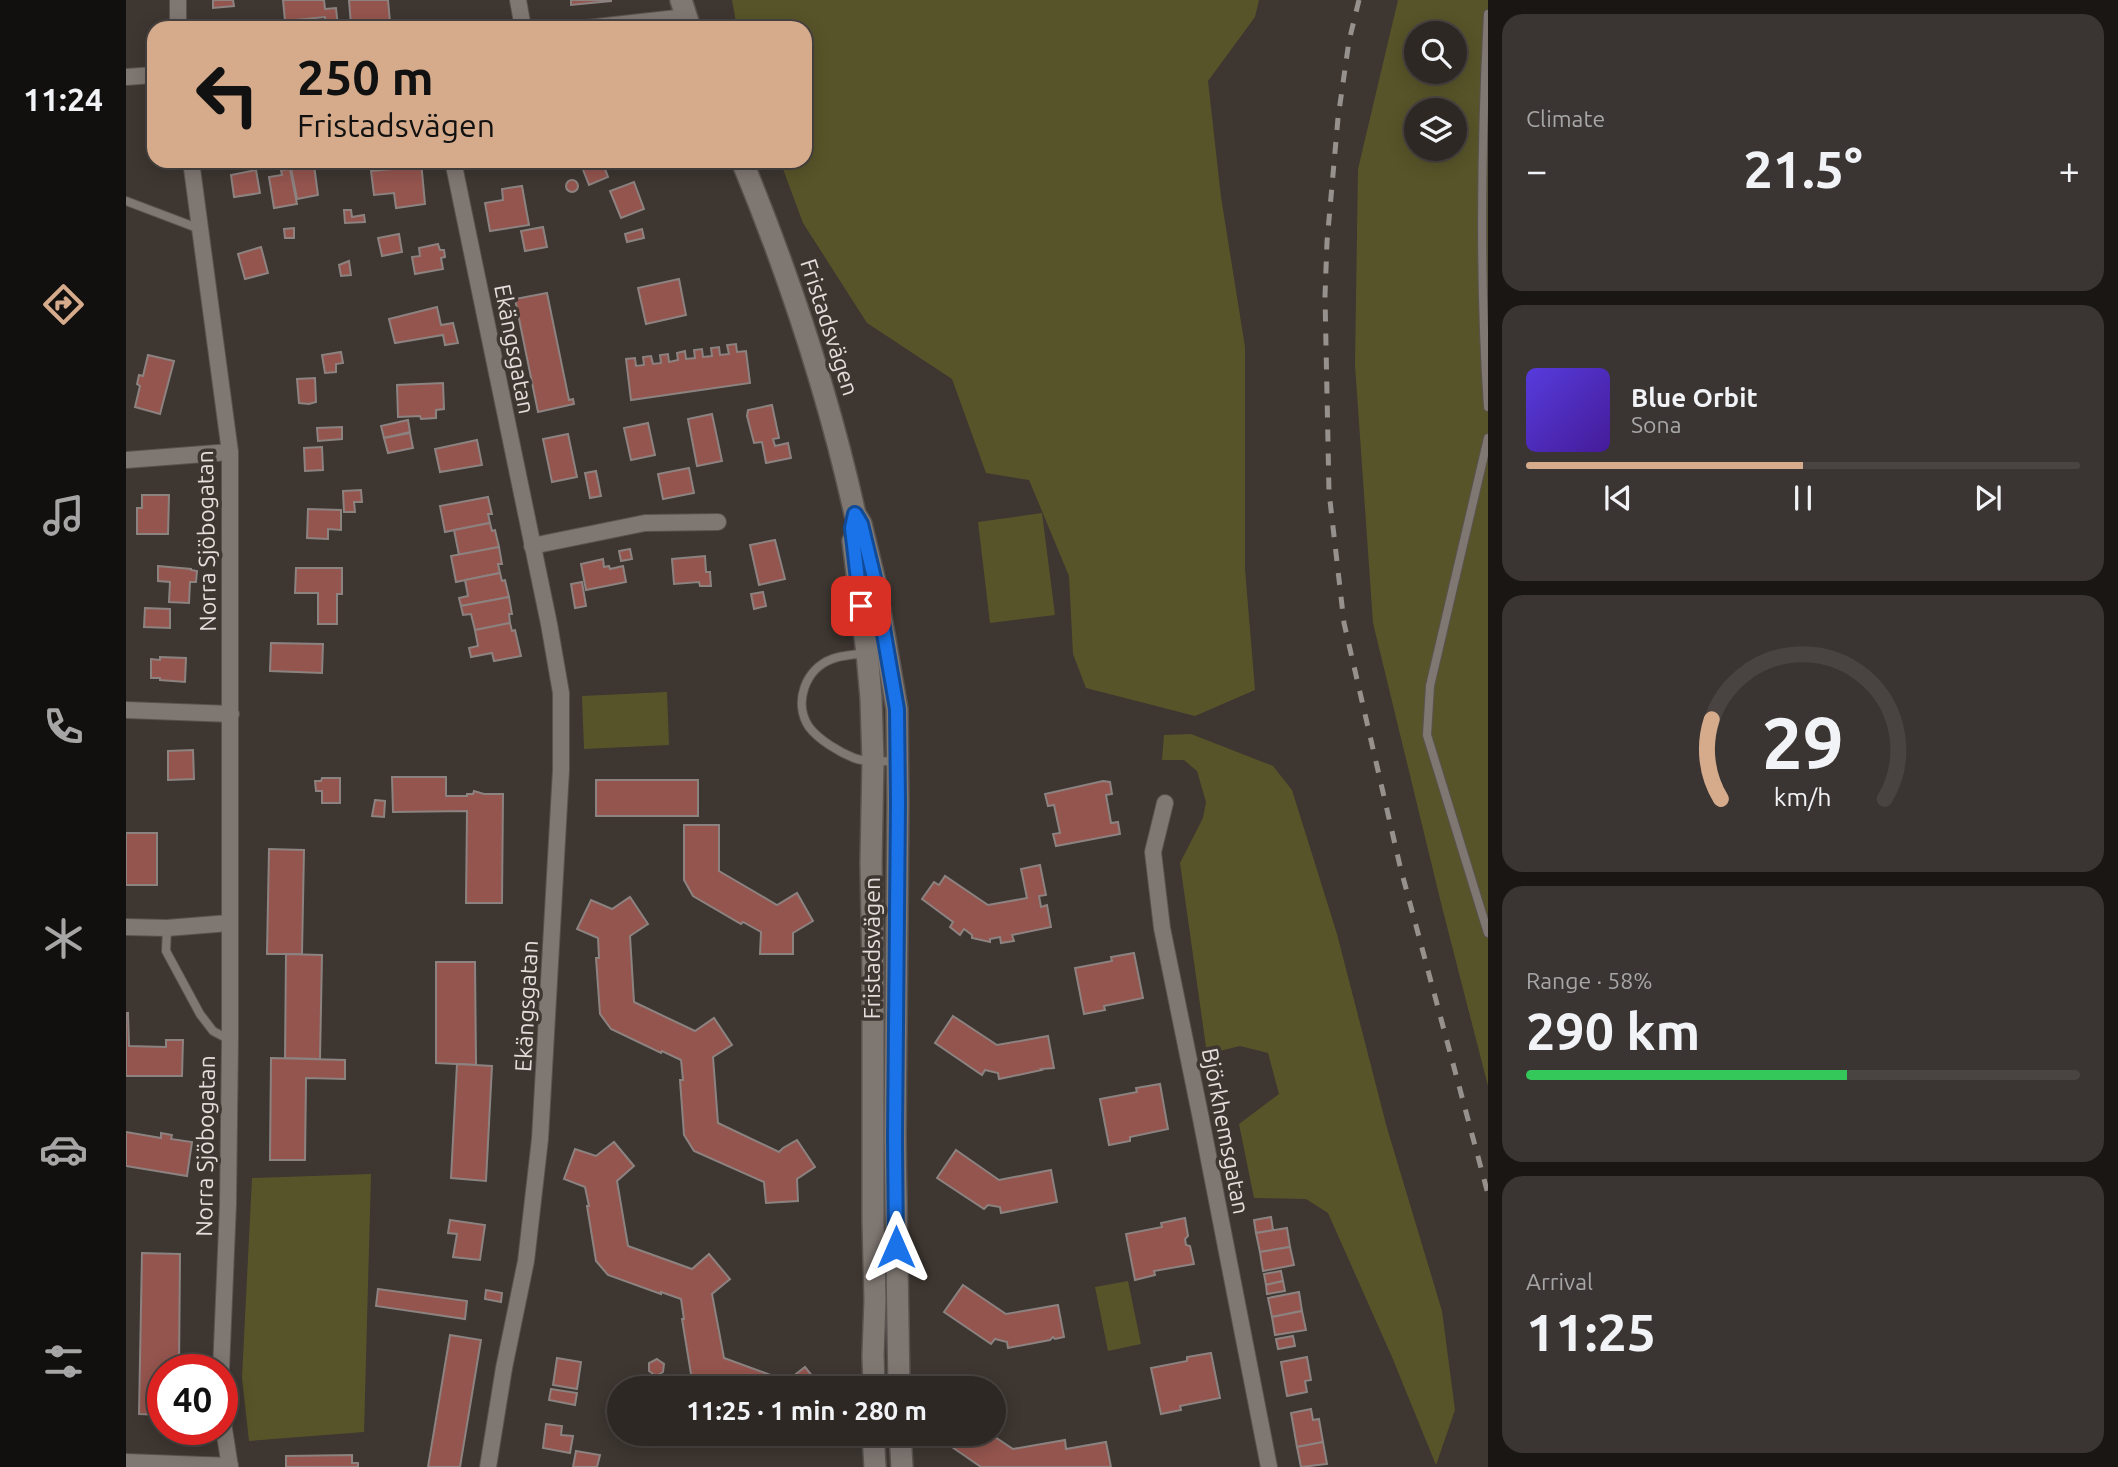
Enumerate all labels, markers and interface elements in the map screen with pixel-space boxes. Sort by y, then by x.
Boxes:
map controls [1404,21,1467,161]
button: search [1404,21,1467,84]
icon: left [182,49,273,140]
text: 250 m [297,49,434,104]
text: 11:24 [23,81,103,117]
button: layers [1404,98,1467,161]
text: Climate [1526,106,1605,131]
text: Fristadsvägen [297,107,495,143]
text: 21.5° [1743,140,1863,198]
text: − [1526,149,1547,191]
text: + [2059,149,2080,191]
street label: Fristadsvägen [796,255,864,399]
icon: directions [39,280,88,329]
street label: Ekängsgatan [490,282,540,416]
text: Blue Orbit [1631,383,1758,412]
text: Sona [1631,412,1681,437]
street label: Norra Sjöbogatan [192,450,220,632]
icon: previous [1599,479,1637,517]
icon: pause [1784,479,1822,517]
icon: next [1969,479,2007,517]
icon: music [39,491,88,540]
pin [831,576,891,636]
icon: arrive [842,587,880,625]
icon: phone [39,702,88,751]
text: 29 [1762,702,1844,784]
text: km/h [1774,783,1832,811]
street label: Fristadsvägen [859,877,884,1019]
icon: climate [39,914,88,963]
street label: Ekängsgatan [510,940,542,1072]
text: Range · 58% [1526,968,1653,993]
text: 290 km [1526,1002,1700,1060]
street label: Björkhemsgatan [1198,1046,1254,1216]
street label: Norra Sjöbogatan [191,1055,219,1237]
icon: car [39,1125,88,1174]
position arrow [859,1210,933,1284]
text: Arrival [1526,1269,1593,1294]
text: 11:25 [1526,1303,1656,1361]
icon: filters [39,1337,88,1386]
speed limit sign: 40 [147,1354,238,1445]
text: 11:25 · 1 min · 280 m [686,1396,927,1425]

